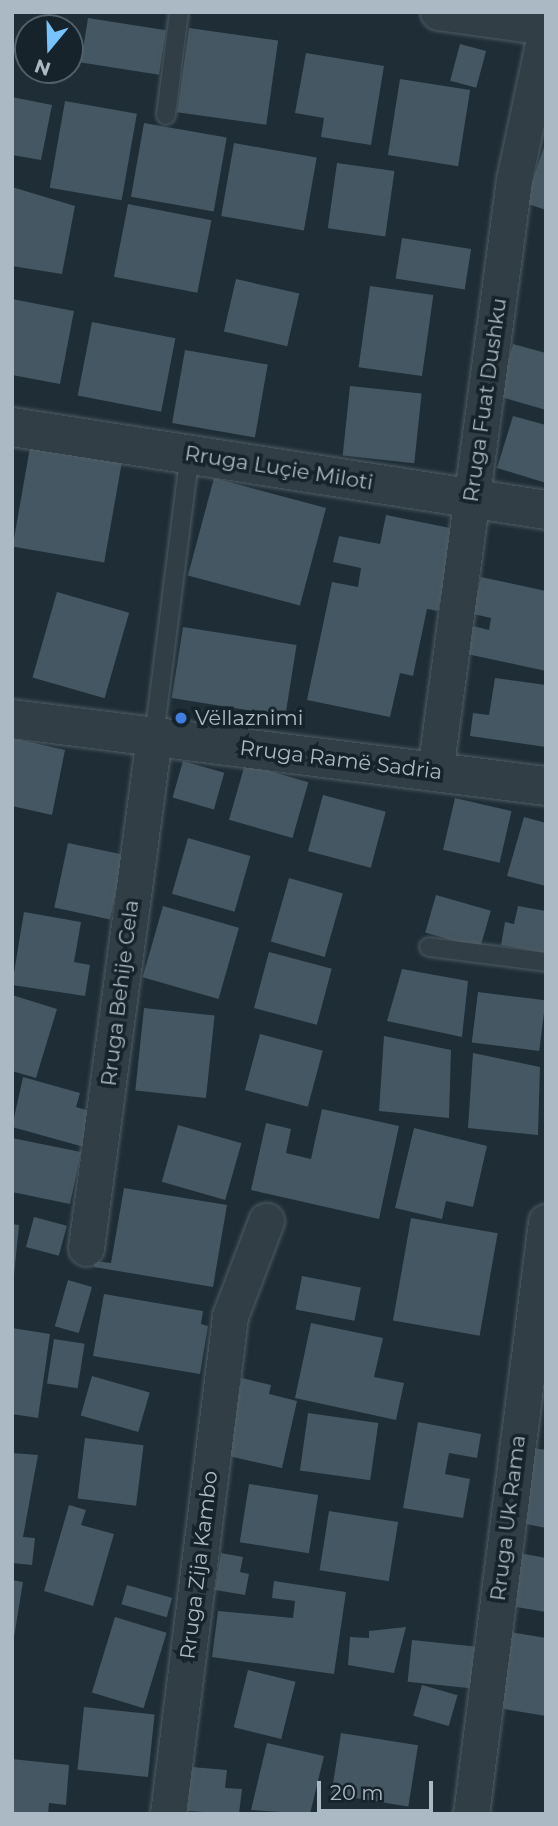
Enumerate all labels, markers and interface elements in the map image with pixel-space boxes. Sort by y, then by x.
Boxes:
north arrow [14,14,84,84]
text: N [32,54,54,81]
street label: Rruga Fuat Dushku [458,296,512,504]
street label: Rruga Luçie Miloti [183,441,375,495]
place label: Vëllaznimi [195,705,303,731]
marker: Vëllaznimi [173,710,189,726]
street label: Rruga Ramë Sadria [238,735,444,785]
street label: Rruga Behije Cela [96,898,144,1088]
street label: Rruga Uk Rama [485,1434,531,1602]
street label: Rruga Zija Kambo [175,1469,223,1661]
scale bar [320,1766,435,1810]
text: 20 m [330,1780,384,1805]

